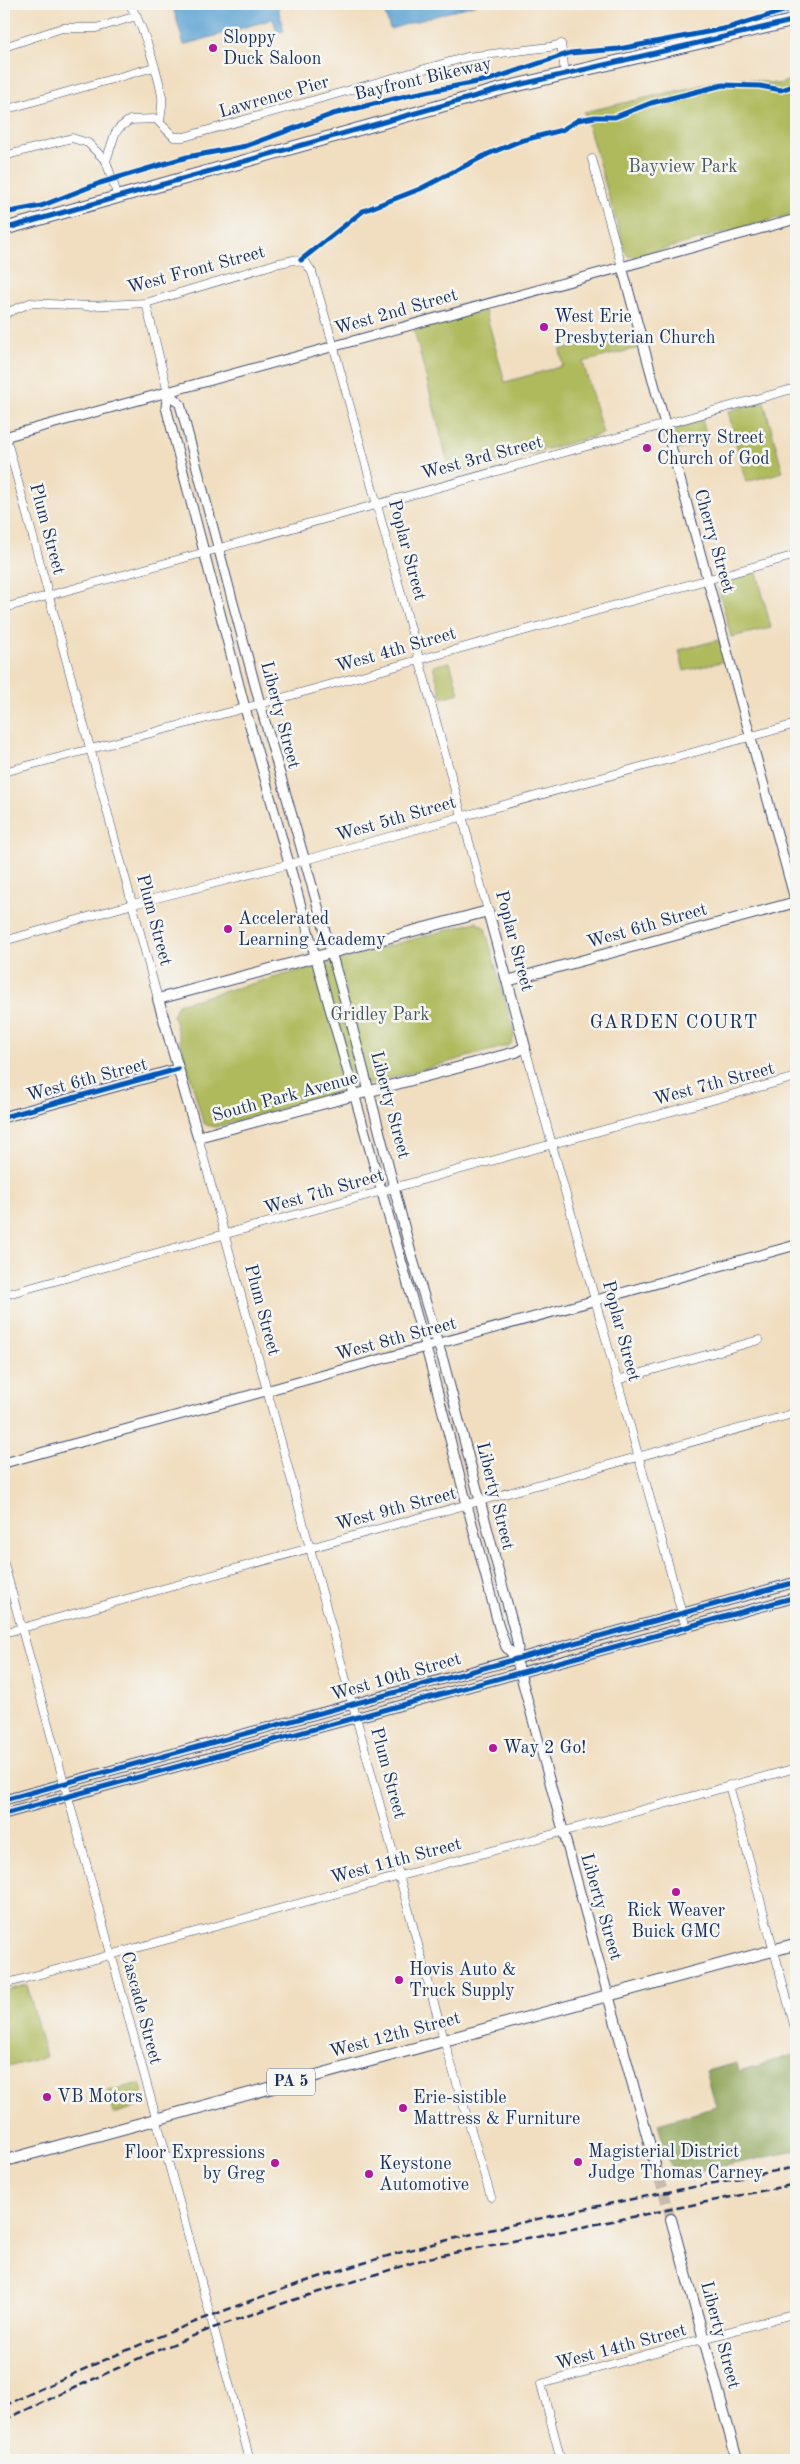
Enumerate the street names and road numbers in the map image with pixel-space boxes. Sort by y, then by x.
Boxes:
street label: Bayfront Bikeway [353,54,494,104]
street label: Lawrence Pier [217,72,332,121]
street label: West Front Street [125,243,267,297]
street label: West 2nd Street [332,286,460,338]
street label: West 3rd Street [419,433,545,483]
street label: Plum Street [26,481,68,577]
street label: Cherry Street [691,487,737,595]
street label: Poplar Street [385,498,429,602]
street label: West 4th Street [334,624,458,676]
street label: Liberty Street [257,659,303,771]
street label: West 5th Street [334,793,458,845]
street label: Plum Street [133,872,175,968]
street label: Poplar Street [492,889,536,993]
street label: West 6th Street [585,900,709,952]
street label: Liberty Street [367,1049,413,1161]
street label: West 6th Street [25,1055,149,1105]
street label: West 7th Street [652,1059,776,1109]
street label: South Park Avenue [210,1069,360,1125]
street label: West 7th Street [262,1166,386,1218]
street label: Plum Street [241,1262,283,1358]
street label: Poplar Street [599,1279,643,1383]
street label: West 8th Street [334,1314,458,1364]
street label: Liberty Street [473,1440,517,1552]
street label: West 9th Street [334,1484,458,1534]
street label: West 10th Street [329,1650,463,1704]
street label: Plum Street [367,1725,409,1821]
street label: West 11th Street [329,1835,463,1887]
street label: Liberty Street [577,1851,625,1963]
street label: Cascade Street [117,1950,165,2066]
street label: West 12th Street [328,2009,462,2061]
road number: PA 5 [267,2068,315,2096]
street label: Liberty Street [697,2279,743,2391]
street label: West 14th Street [554,2321,688,2373]

